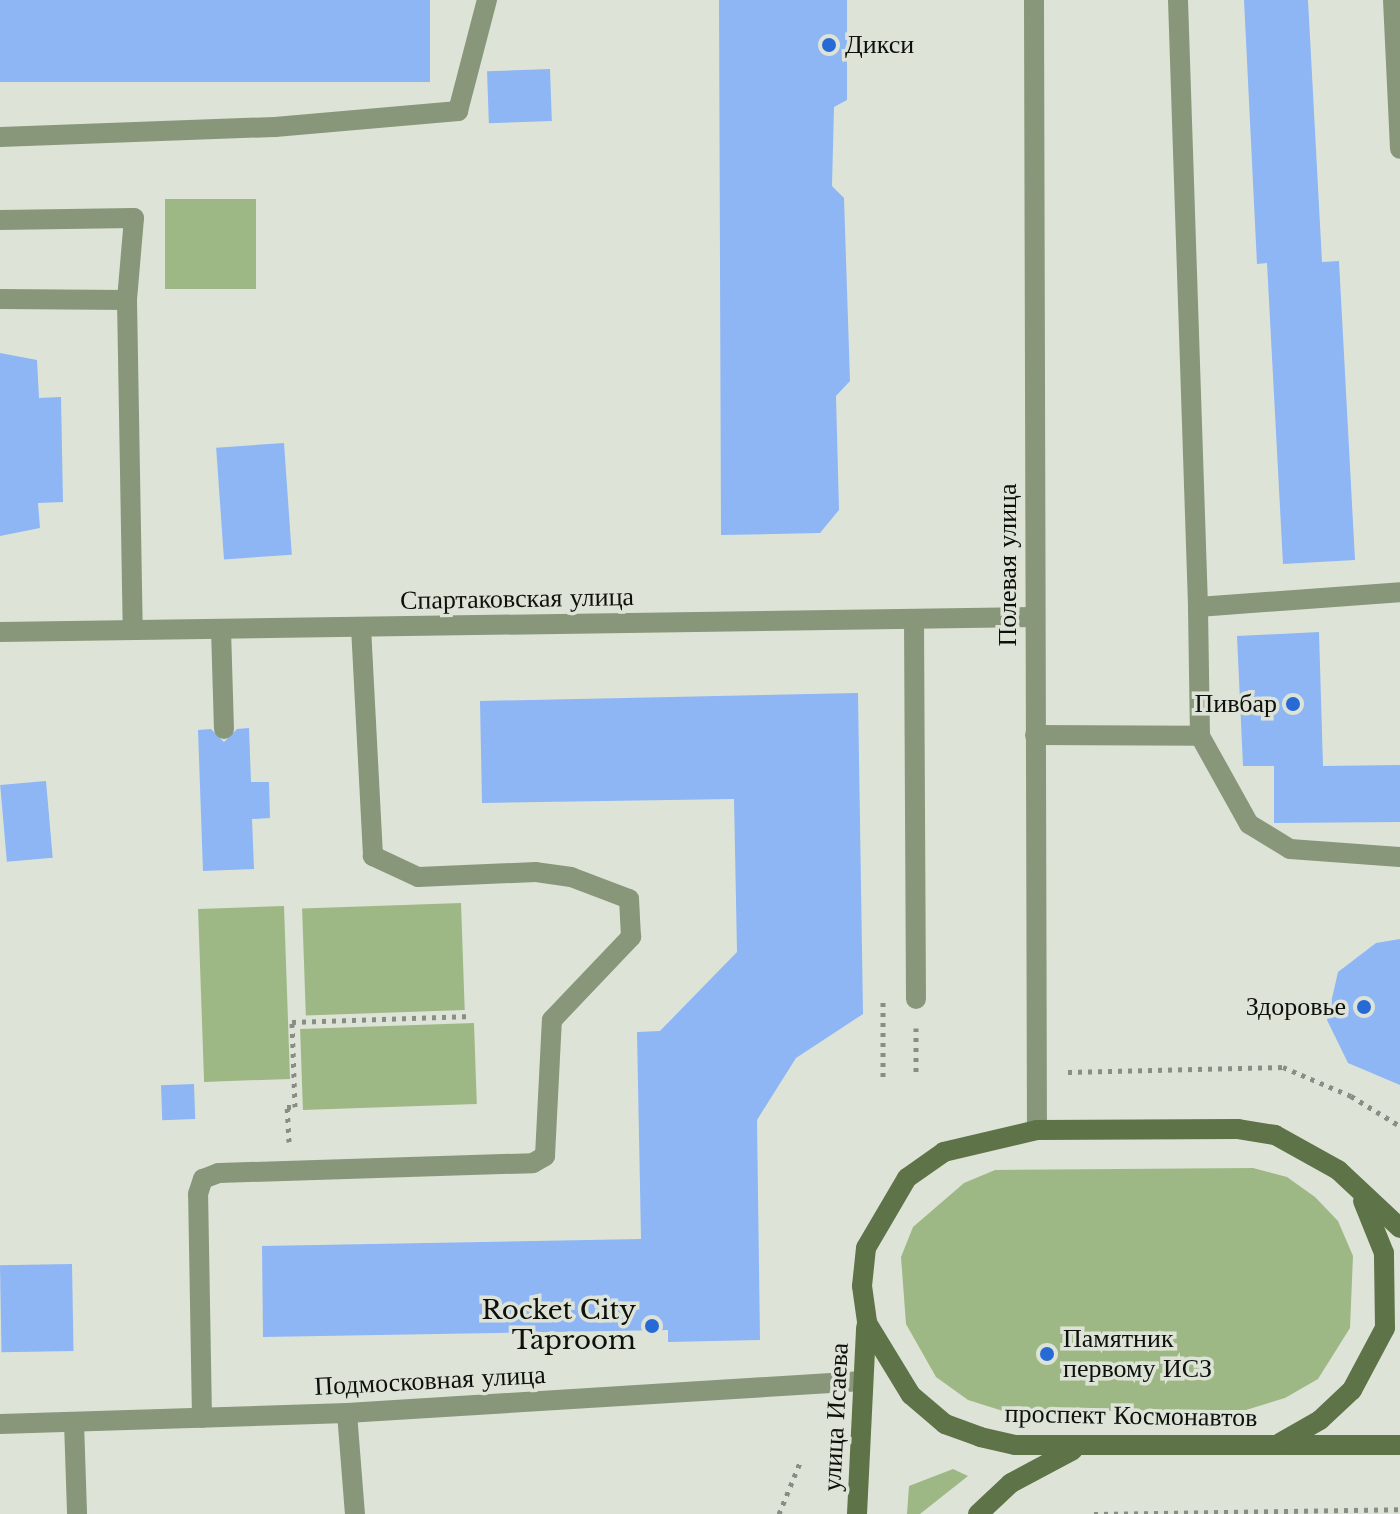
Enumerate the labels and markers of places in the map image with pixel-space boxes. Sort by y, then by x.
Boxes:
place label: Дикси [845,29,914,61]
marker: Дикси [820,36,838,54]
place label: Пивбар [1195,688,1277,720]
marker: Пивбар [1284,695,1302,713]
place label: Здоровье [1246,991,1346,1023]
marker: Здоровье [1353,996,1375,1018]
place label: Rocket City Taproom [481,1295,636,1356]
marker: Rocket City Taproom [643,1317,661,1335]
place label: Памятник первому ИСЗ [1063,1323,1212,1384]
marker: Памятник первому ИСЗ [1038,1345,1056,1363]

